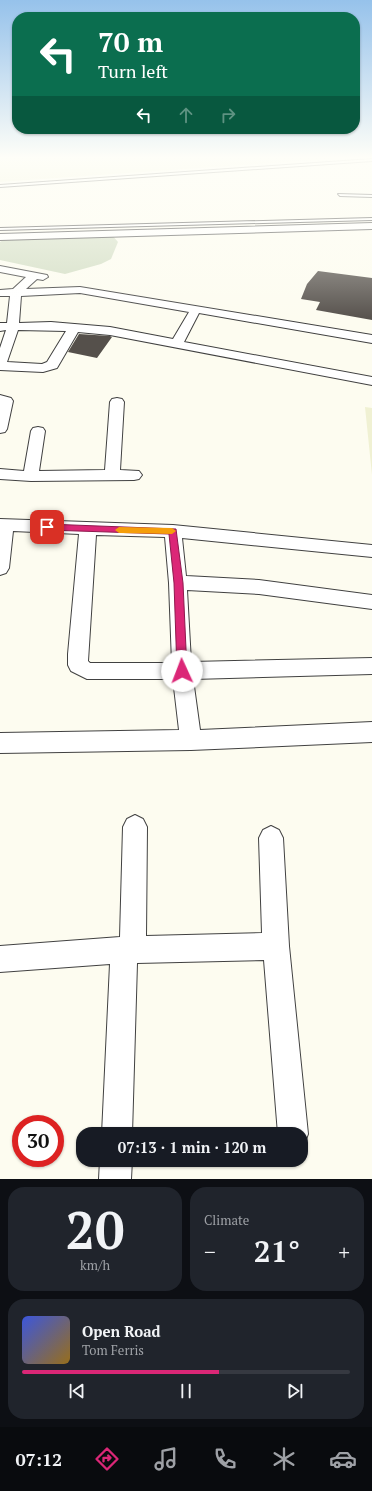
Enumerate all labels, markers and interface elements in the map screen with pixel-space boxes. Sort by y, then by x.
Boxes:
text: 70 m [98,23,163,60]
icon: left [32,28,84,80]
text: Turn left [98,59,168,83]
icon: left [133,104,155,126]
icon: ahead [175,104,197,126]
icon: right [217,104,239,126]
pin [30,510,64,544]
icon: arrive [36,516,58,538]
position arrow [161,650,203,692]
speed limit sign: 30 [12,1115,64,1167]
text: 07:13 · 1 min · 120 m [118,1137,266,1157]
text: 20 [66,1195,124,1264]
text: Climate [204,1211,249,1229]
text: 21° [254,1231,300,1271]
text: − [204,1237,216,1266]
text: + [338,1237,350,1266]
text: km/h [80,1256,110,1274]
text: Open Road [82,1321,161,1341]
text: Tom Ferris [82,1341,144,1359]
icon: previous [66,1380,88,1402]
icon: pause [175,1380,197,1402]
icon: next [284,1380,306,1402]
icon: directions [93,1445,121,1473]
icon: music [152,1445,180,1473]
icon: phone [211,1445,239,1473]
icon: climate [270,1445,298,1473]
icon: car [329,1445,357,1473]
text: 07:12 [15,1447,62,1471]

